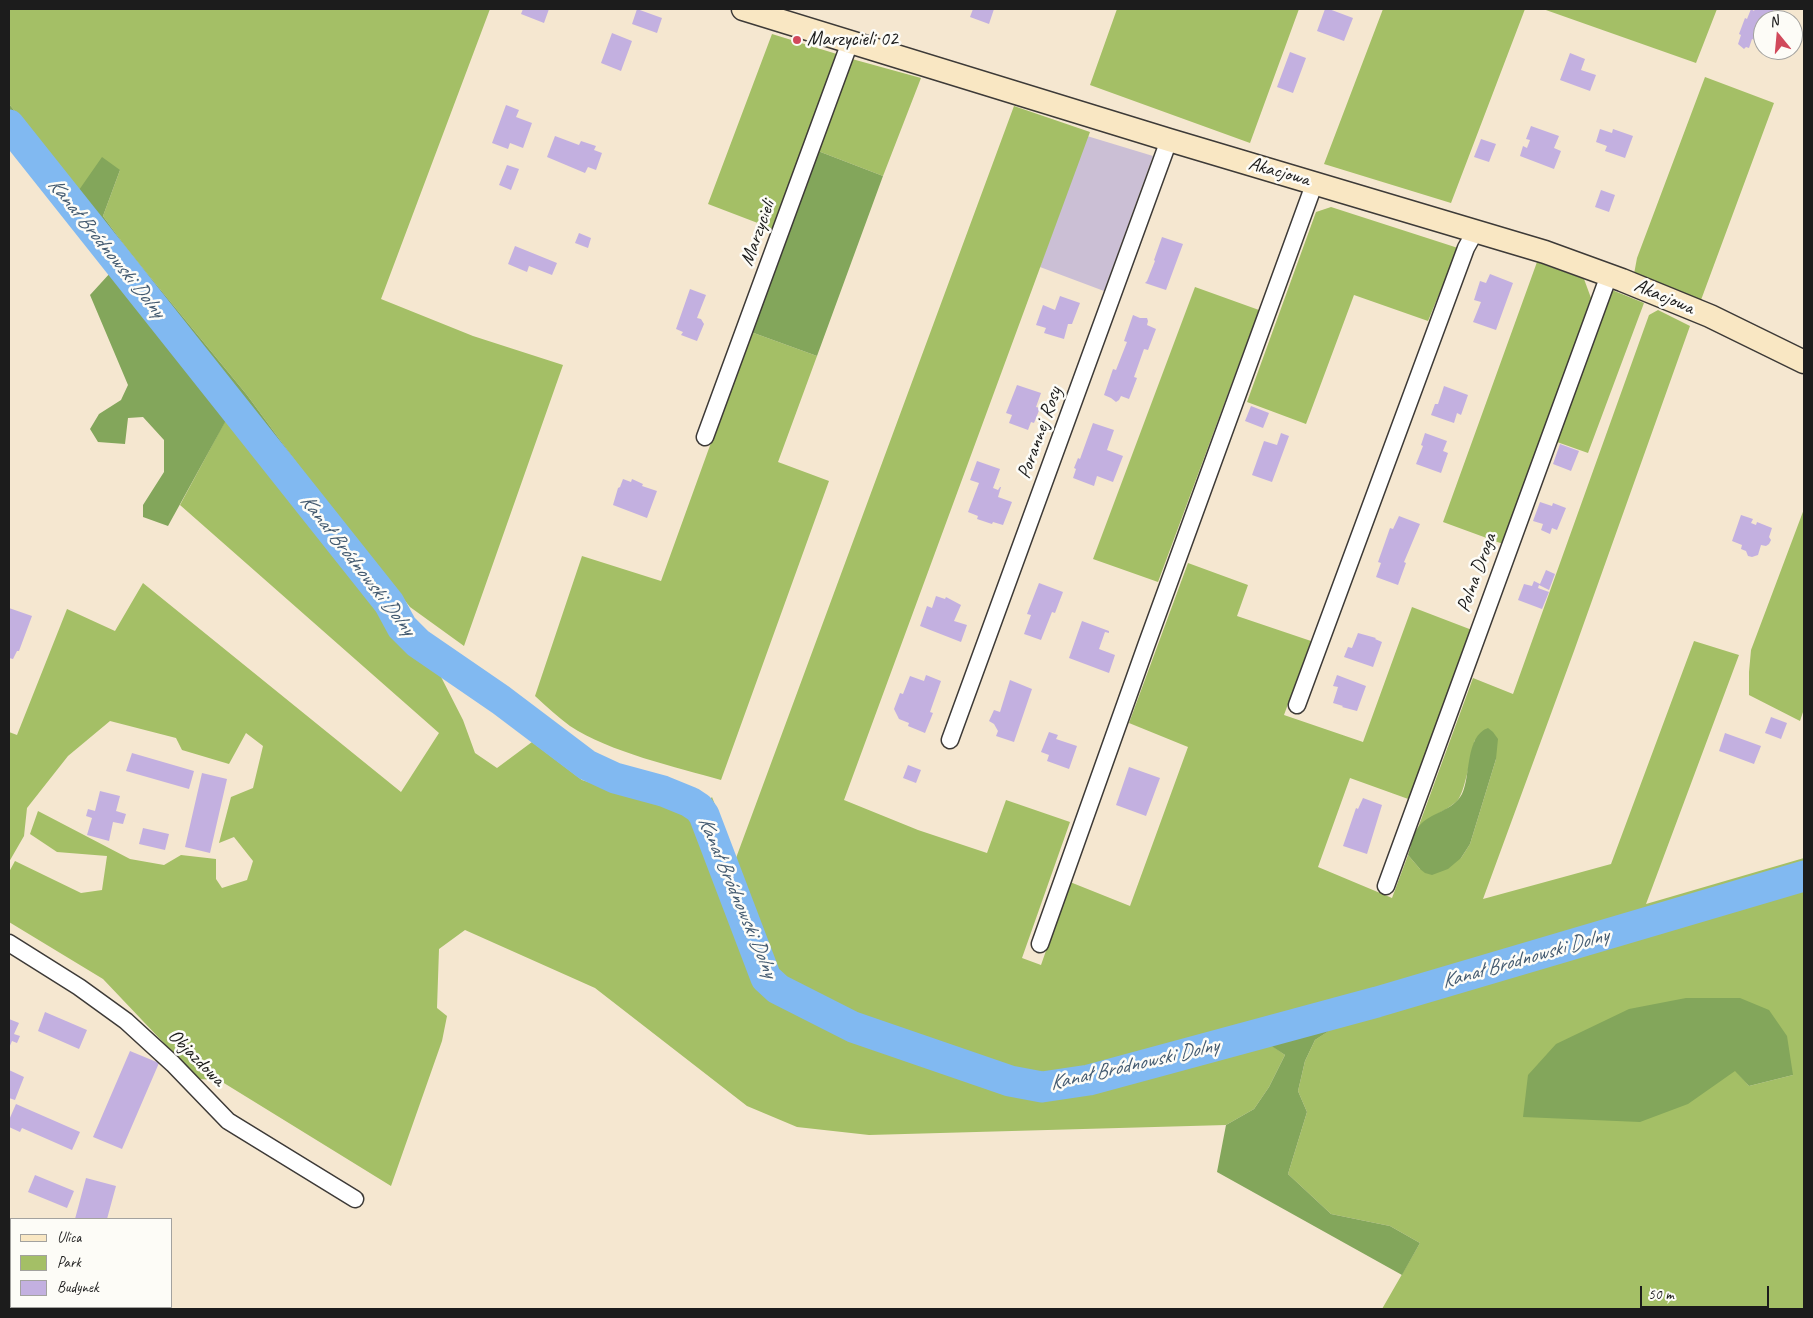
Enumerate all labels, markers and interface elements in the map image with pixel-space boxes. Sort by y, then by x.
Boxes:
north arrow [1753,10,1803,60]
text: N [1767,12,1780,31]
place label: Marzycieli 02 [807,28,898,52]
marker: Marzycieli 02 [791,34,803,46]
street label: Akacjowa [1246,152,1312,192]
water label: Kanał Bródnowski Dolny [42,173,170,323]
street label: Marzycieli [735,197,781,269]
street label: Akacjowa [1630,274,1698,320]
street label: Porannej Rosy [1012,384,1068,482]
water label: Kanał Bródnowski Dolny [294,489,420,641]
street label: Polna Droga [1452,530,1502,616]
water label: Kanał Bródnowski Dolny [692,813,782,981]
water label: Kanał Bródnowski Dolny [1439,923,1611,995]
street label: Objazdowa [162,1024,230,1092]
water label: Kanał Bródnowski Dolny [1047,1033,1221,1097]
legend [10,1218,172,1308]
text: Ulica [57,1228,81,1247]
text: Park [57,1253,81,1272]
scale bar [1643,1276,1772,1308]
text: Budynek [57,1278,98,1297]
text: 50 m [1648,1285,1674,1304]

